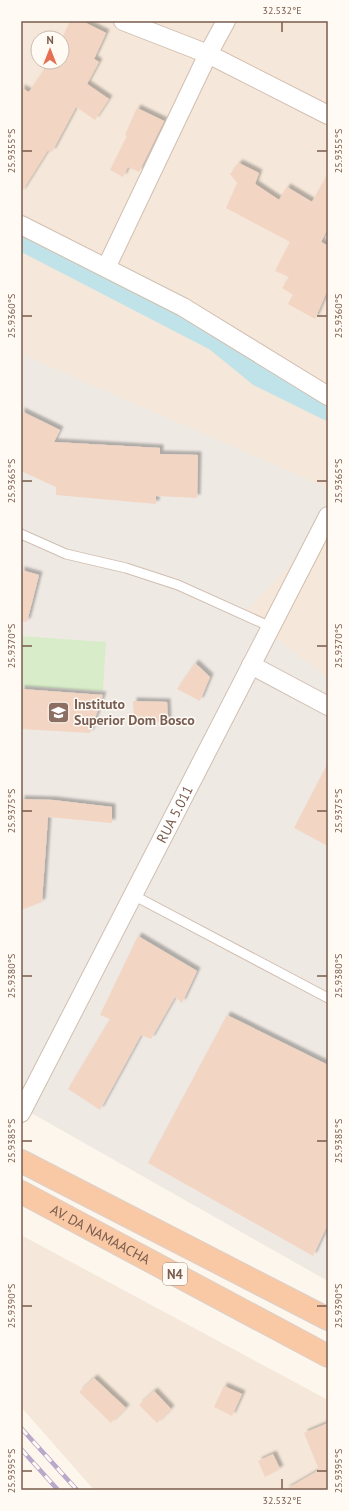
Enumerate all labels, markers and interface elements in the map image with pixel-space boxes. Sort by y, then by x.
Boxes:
text: 32.532°E [263,4,302,17]
north arrow [30,30,70,70]
text: N [46,33,54,47]
text: 25.9355°S [5,129,18,173]
text: 25.9355°S [332,129,345,173]
text: 25.9360°S [5,294,18,338]
text: 25.9360°S [332,294,345,338]
text: 25.9365°S [5,459,18,503]
text: 25.9365°S [332,459,345,503]
text: 25.9370°S [5,624,18,668]
text: 25.9370°S [332,624,345,668]
place label: Instituto Superior Dom Bosco [74,695,195,729]
school or university icon: Instituto Superior Dom Bosco [46,699,72,725]
street label: RUA 5.011 [152,782,197,846]
text: 25.9375°S [5,789,18,833]
text: 25.9375°S [332,789,345,833]
text: 25.9380°S [5,954,18,998]
text: 25.9380°S [332,954,345,998]
text: 25.9385°S [5,1119,18,1163]
text: 25.9385°S [332,1119,345,1163]
street label: AV. DA NAMAACHA [47,1200,154,1269]
road number: N4 [163,1263,187,1285]
text: 25.9390°S [5,1284,18,1328]
text: 25.9390°S [332,1284,345,1328]
text: 25.9395°S [5,1449,18,1493]
text: 25.9395°S [332,1449,345,1493]
text: 32.532°E [263,1494,302,1507]

